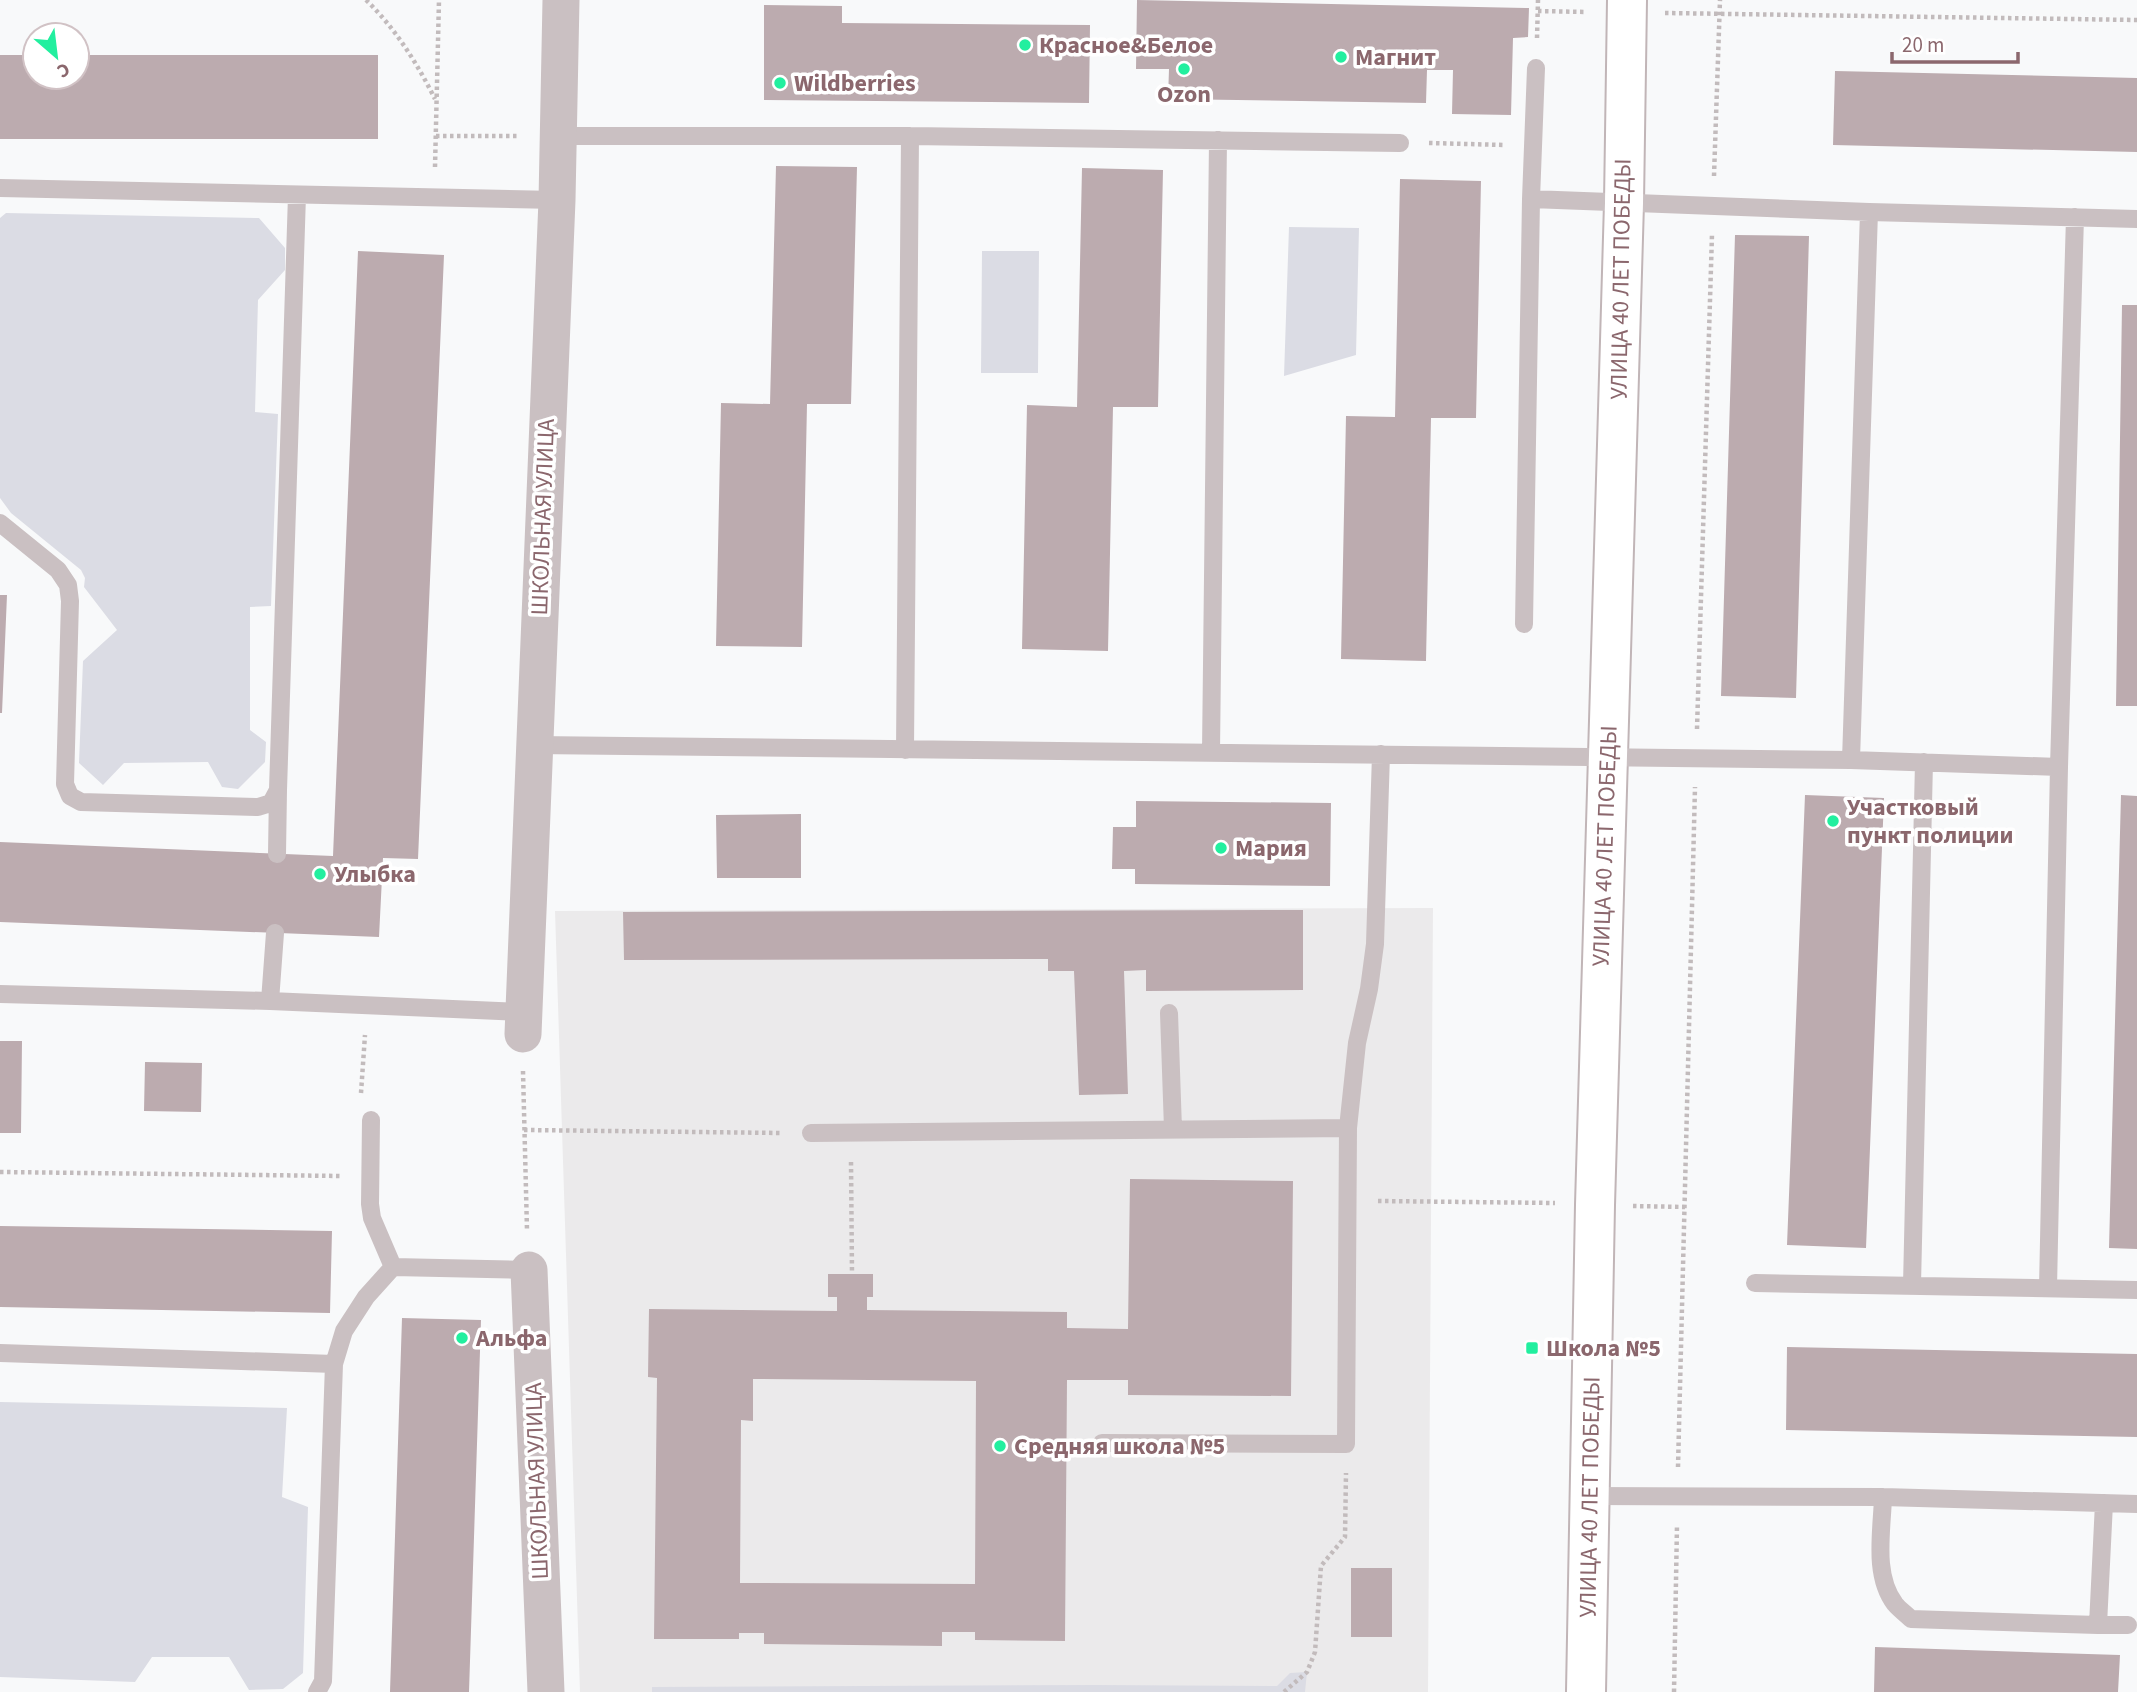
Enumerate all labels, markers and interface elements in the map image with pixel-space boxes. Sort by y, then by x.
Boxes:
north arrow [21,21,91,91]
scale bar [1892,21,2018,65]
place label: Красное&Белое [1039,28,1213,63]
text: 20 m [1902,30,1944,60]
marker: Красное&Белое [1017,37,1033,53]
place label: Магнит [1355,40,1436,75]
marker: Магнит [1333,49,1349,65]
text: С [52,55,74,84]
marker: Ozon [1176,61,1192,77]
place label: Wildberries [794,66,916,101]
marker: Wildberries [772,75,788,91]
place label: Ozon [1157,77,1211,112]
street label: УЛИЦА 40 ЛЕТ ПОБЕДЫ [1601,158,1641,400]
street label: ШКОЛЬНАЯ УЛИЦА [522,418,564,616]
street label: УЛИЦА 40 ЛЕТ ПОБЕДЫ [1583,725,1627,967]
place label: Участковый пункт полиции [1847,790,2014,853]
marker: Участковый пункт полиции [1825,813,1841,829]
place label: Мария [1235,831,1307,866]
marker: Мария [1213,840,1229,856]
place label: Улыбка [334,857,416,892]
marker: Улыбка [312,866,328,882]
place label: Альфа [475,1321,547,1356]
marker: Альфа [454,1330,470,1346]
place label: Школа №5 [1546,1331,1661,1366]
marker: Школа №5 [1524,1340,1540,1356]
street label: УЛИЦА 40 ЛЕТ ПОБЕДЫ [1570,1376,1610,1618]
street label: ШКОЛЬНАЯ УЛИЦА [516,1382,558,1580]
place label: Средняя школа №5 [1014,1429,1225,1464]
marker: Средняя школа №5 [992,1438,1008,1454]

